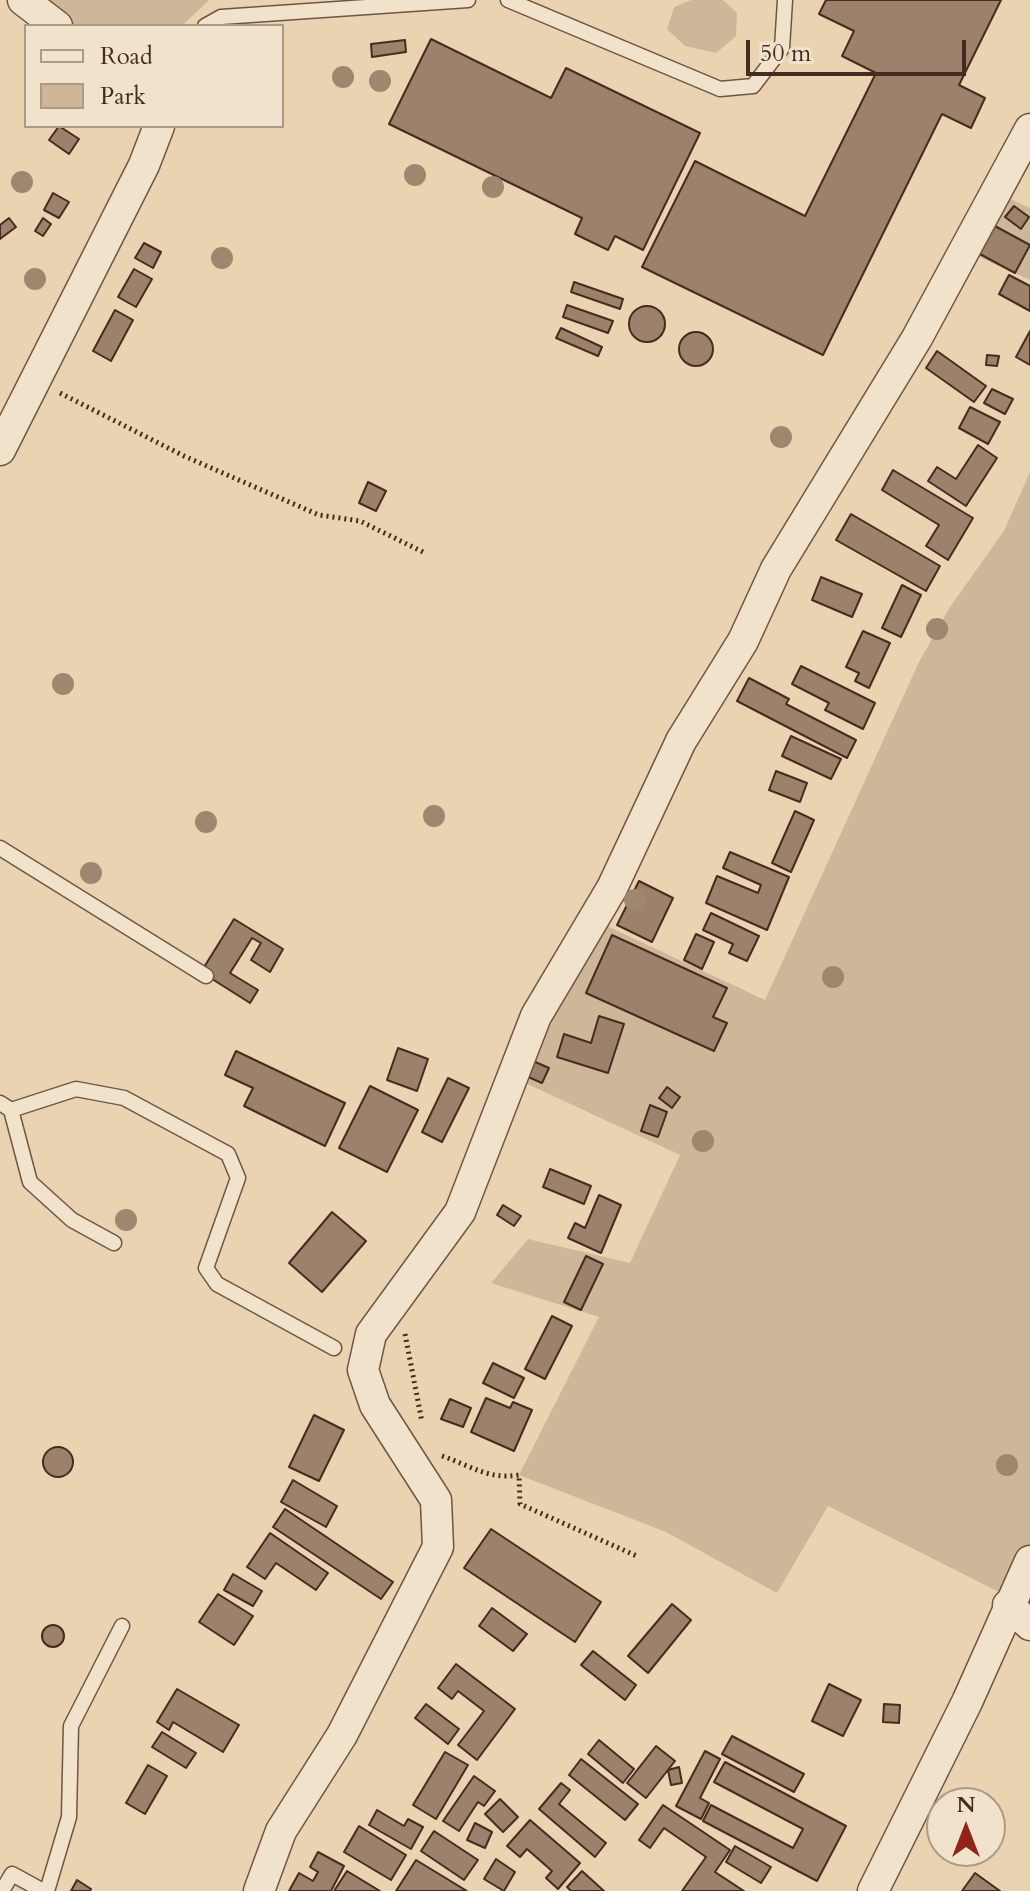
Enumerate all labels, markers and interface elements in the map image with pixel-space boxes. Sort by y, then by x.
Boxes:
legend [24,24,284,128]
scale bar [750,24,970,74]
text: 50 m [760,37,811,70]
text: Road [100,40,153,73]
text: Park [100,80,146,113]
north arrow [926,1787,1006,1867]
text: N [956,1790,976,1820]

